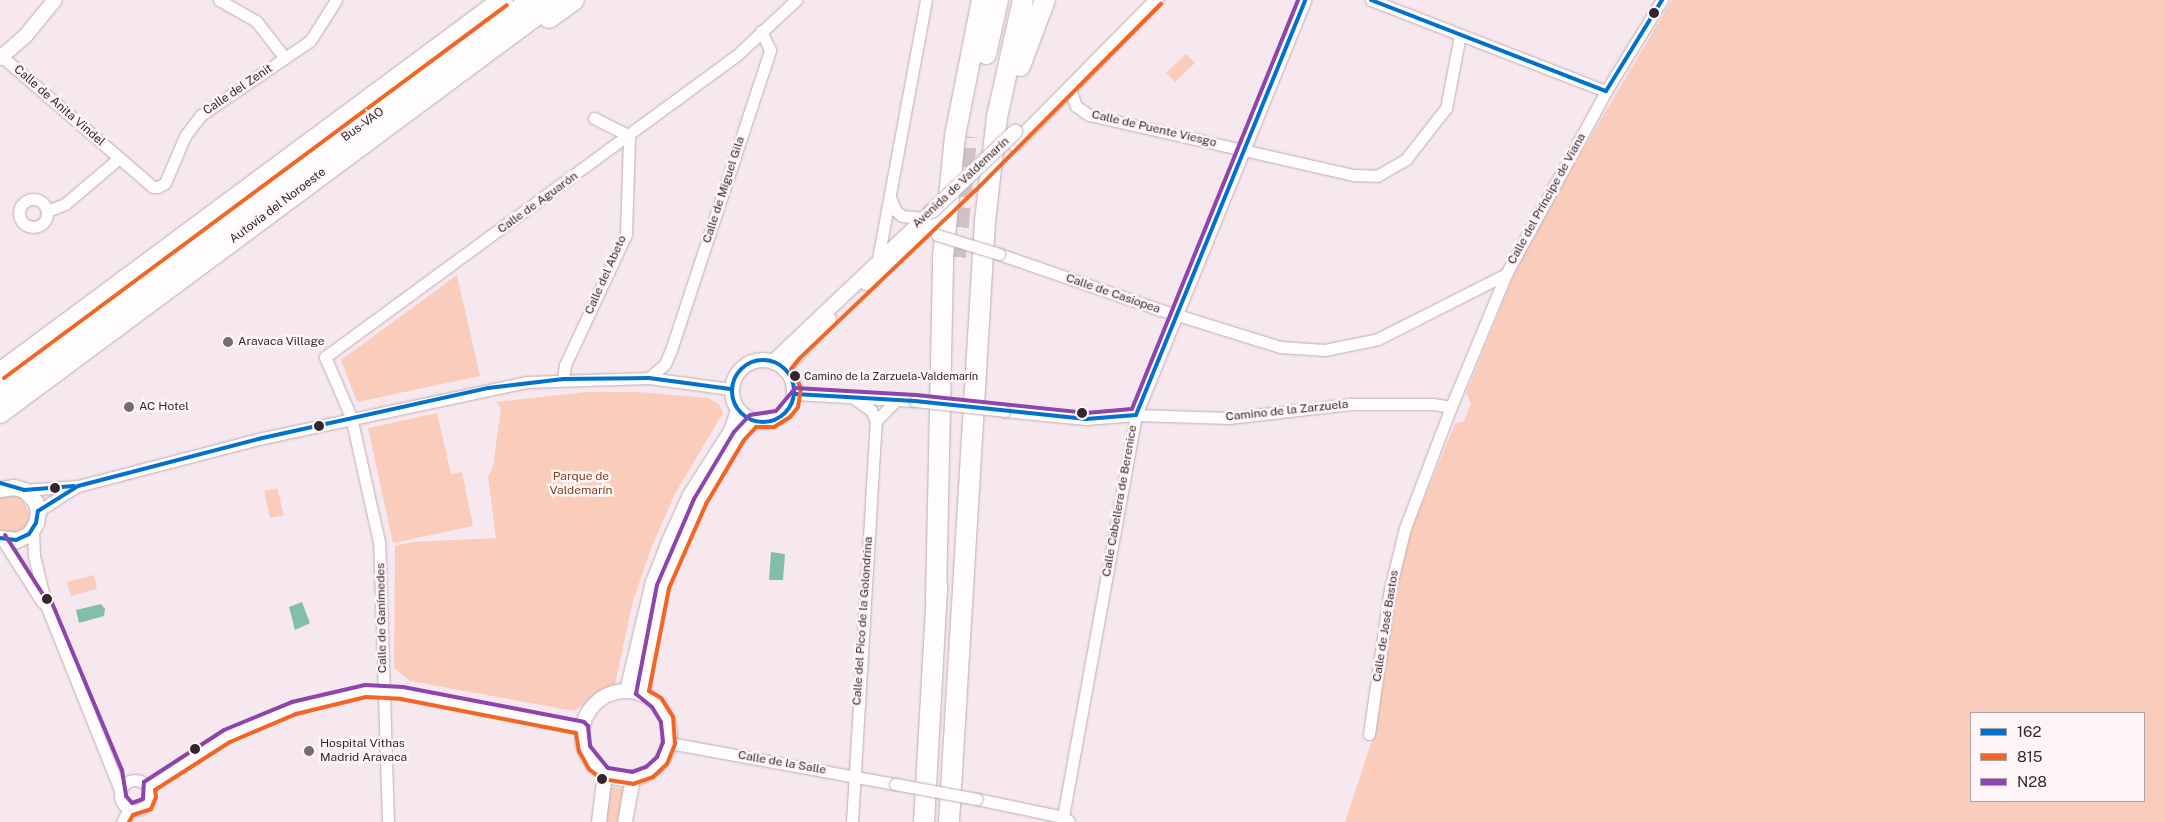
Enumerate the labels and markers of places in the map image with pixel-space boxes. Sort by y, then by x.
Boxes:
unlabelled marker [1649,8,1659,18]
place label: Aravaca Village [238,335,325,349]
marker: Aravaca Village [222,336,234,348]
place label: Camino de la Zarzuela-Valdemarín [804,369,978,383]
marker: Camino de la Zarzuela-Valdemarín [790,371,800,381]
place label: AC Hotel [139,400,189,414]
marker: AC Hotel [123,401,135,413]
unlabelled marker [1077,408,1087,418]
unlabelled marker [314,421,324,431]
unlabelled marker [50,483,60,493]
unlabelled marker [42,594,52,604]
place label: Hospital Vithas Madrid Aravaca [320,737,407,765]
unlabelled marker [190,744,200,754]
marker: Hospital Vithas Madrid Aravaca [302,744,316,758]
unlabelled marker [597,774,607,784]

